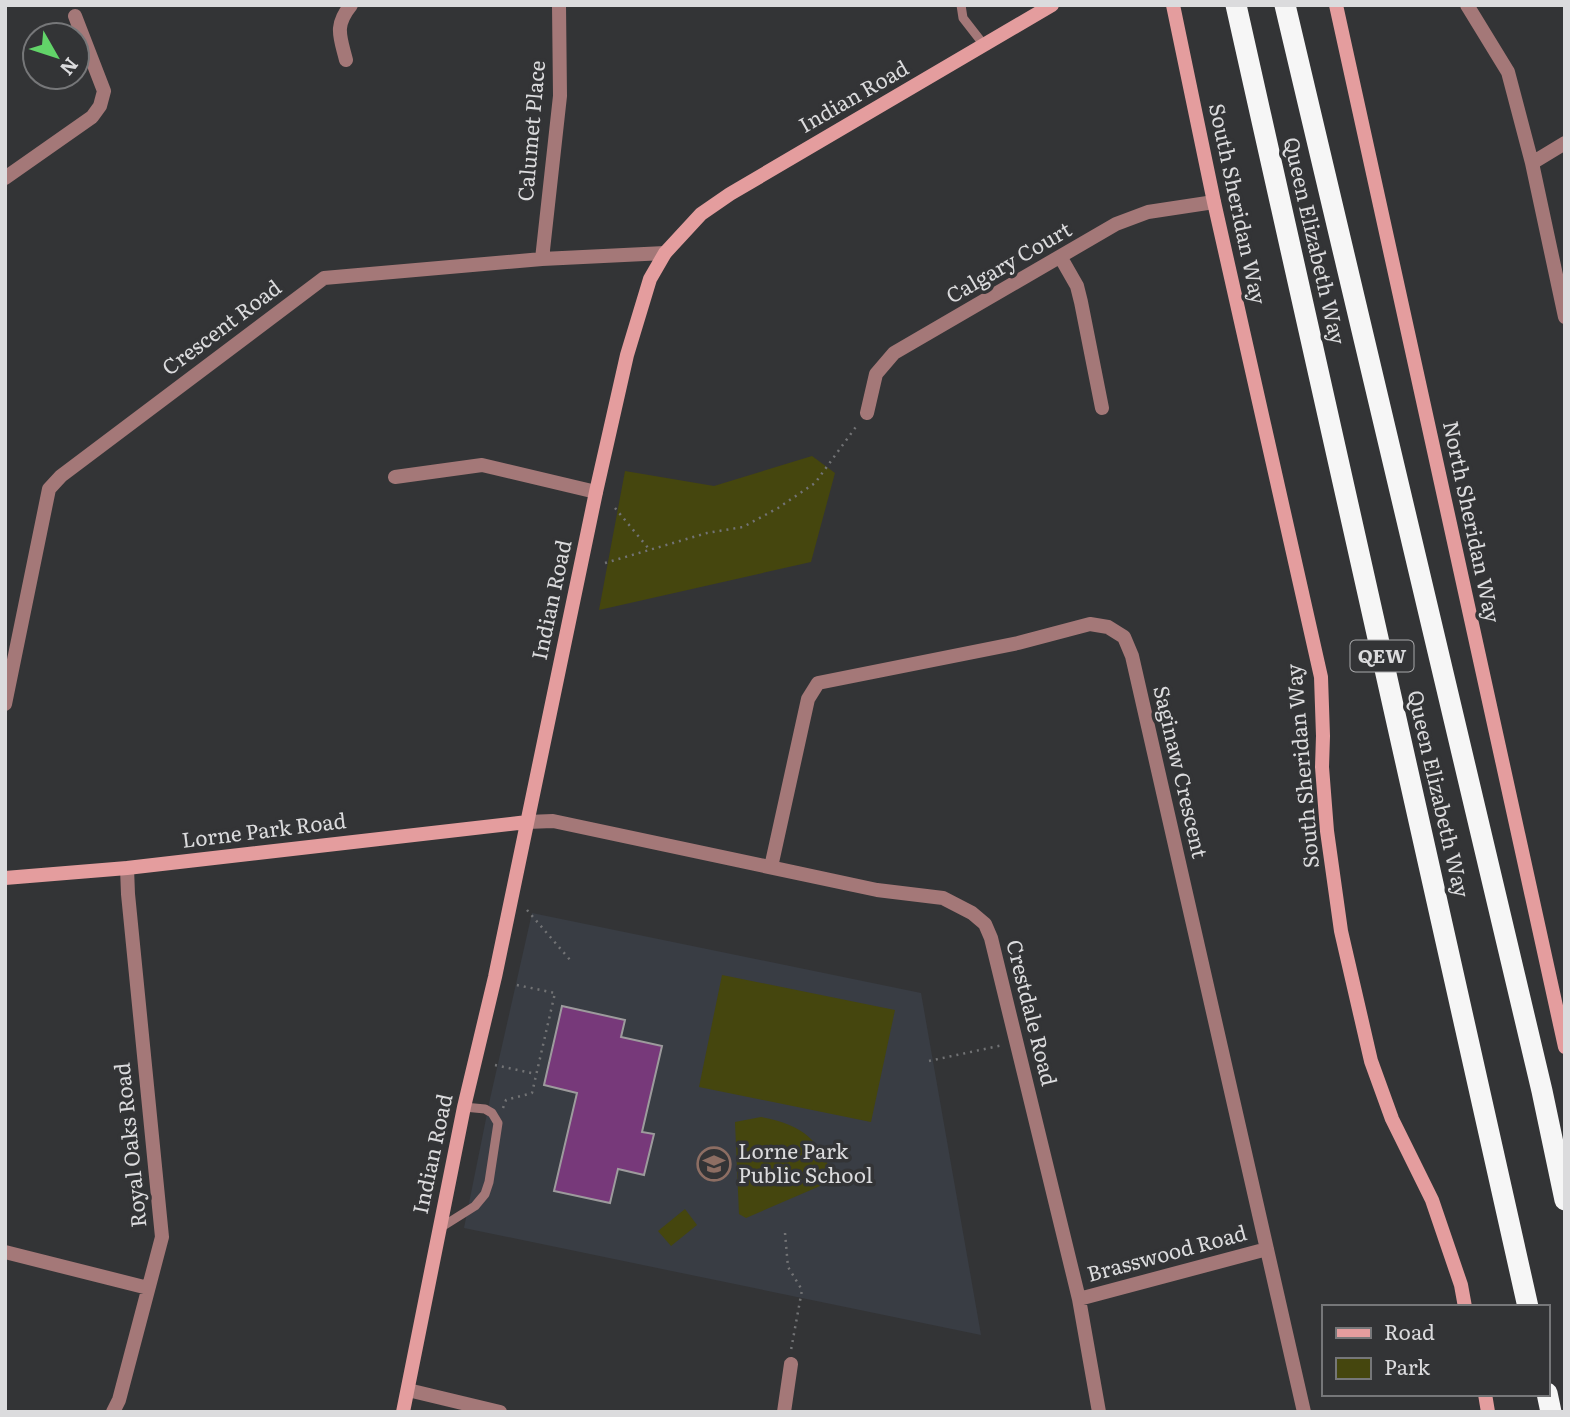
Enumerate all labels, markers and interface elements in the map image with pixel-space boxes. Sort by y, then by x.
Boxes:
north arrow [21,21,91,91]
street label: Indian Road [792,51,914,139]
text: N [54,52,86,82]
street label: Calumet Place [508,59,551,203]
street label: South Sheridan Way [1203,100,1276,308]
street label: Queen Elizabeth Way [1277,134,1356,348]
street label: Calgary Court [939,212,1077,309]
street label: Crescent Road [154,271,287,381]
street label: North Sheridan Way [1437,418,1510,626]
street label: Indian Road [522,536,577,663]
road number: QEW [1350,640,1414,671]
street label: South Sheridan Way [1276,662,1325,870]
street label: Saginaw Crescent [1147,682,1217,861]
street label: Queen Elizabeth Way [1401,687,1480,901]
street label: Lorne Park Road [180,803,348,854]
street label: Crestdale Road [1000,936,1067,1089]
street label: Royal Oaks Road [104,1061,153,1229]
street label: Indian Road [403,1090,458,1217]
place label: Lorne Park Public School [738,1134,873,1189]
school or university icon: Lorne Park Public School [695,1145,733,1183]
street label: Brasswood Road [1083,1215,1250,1288]
legend [1322,1305,1549,1396]
text: Road [1384,1315,1435,1346]
text: Park [1384,1350,1430,1381]

